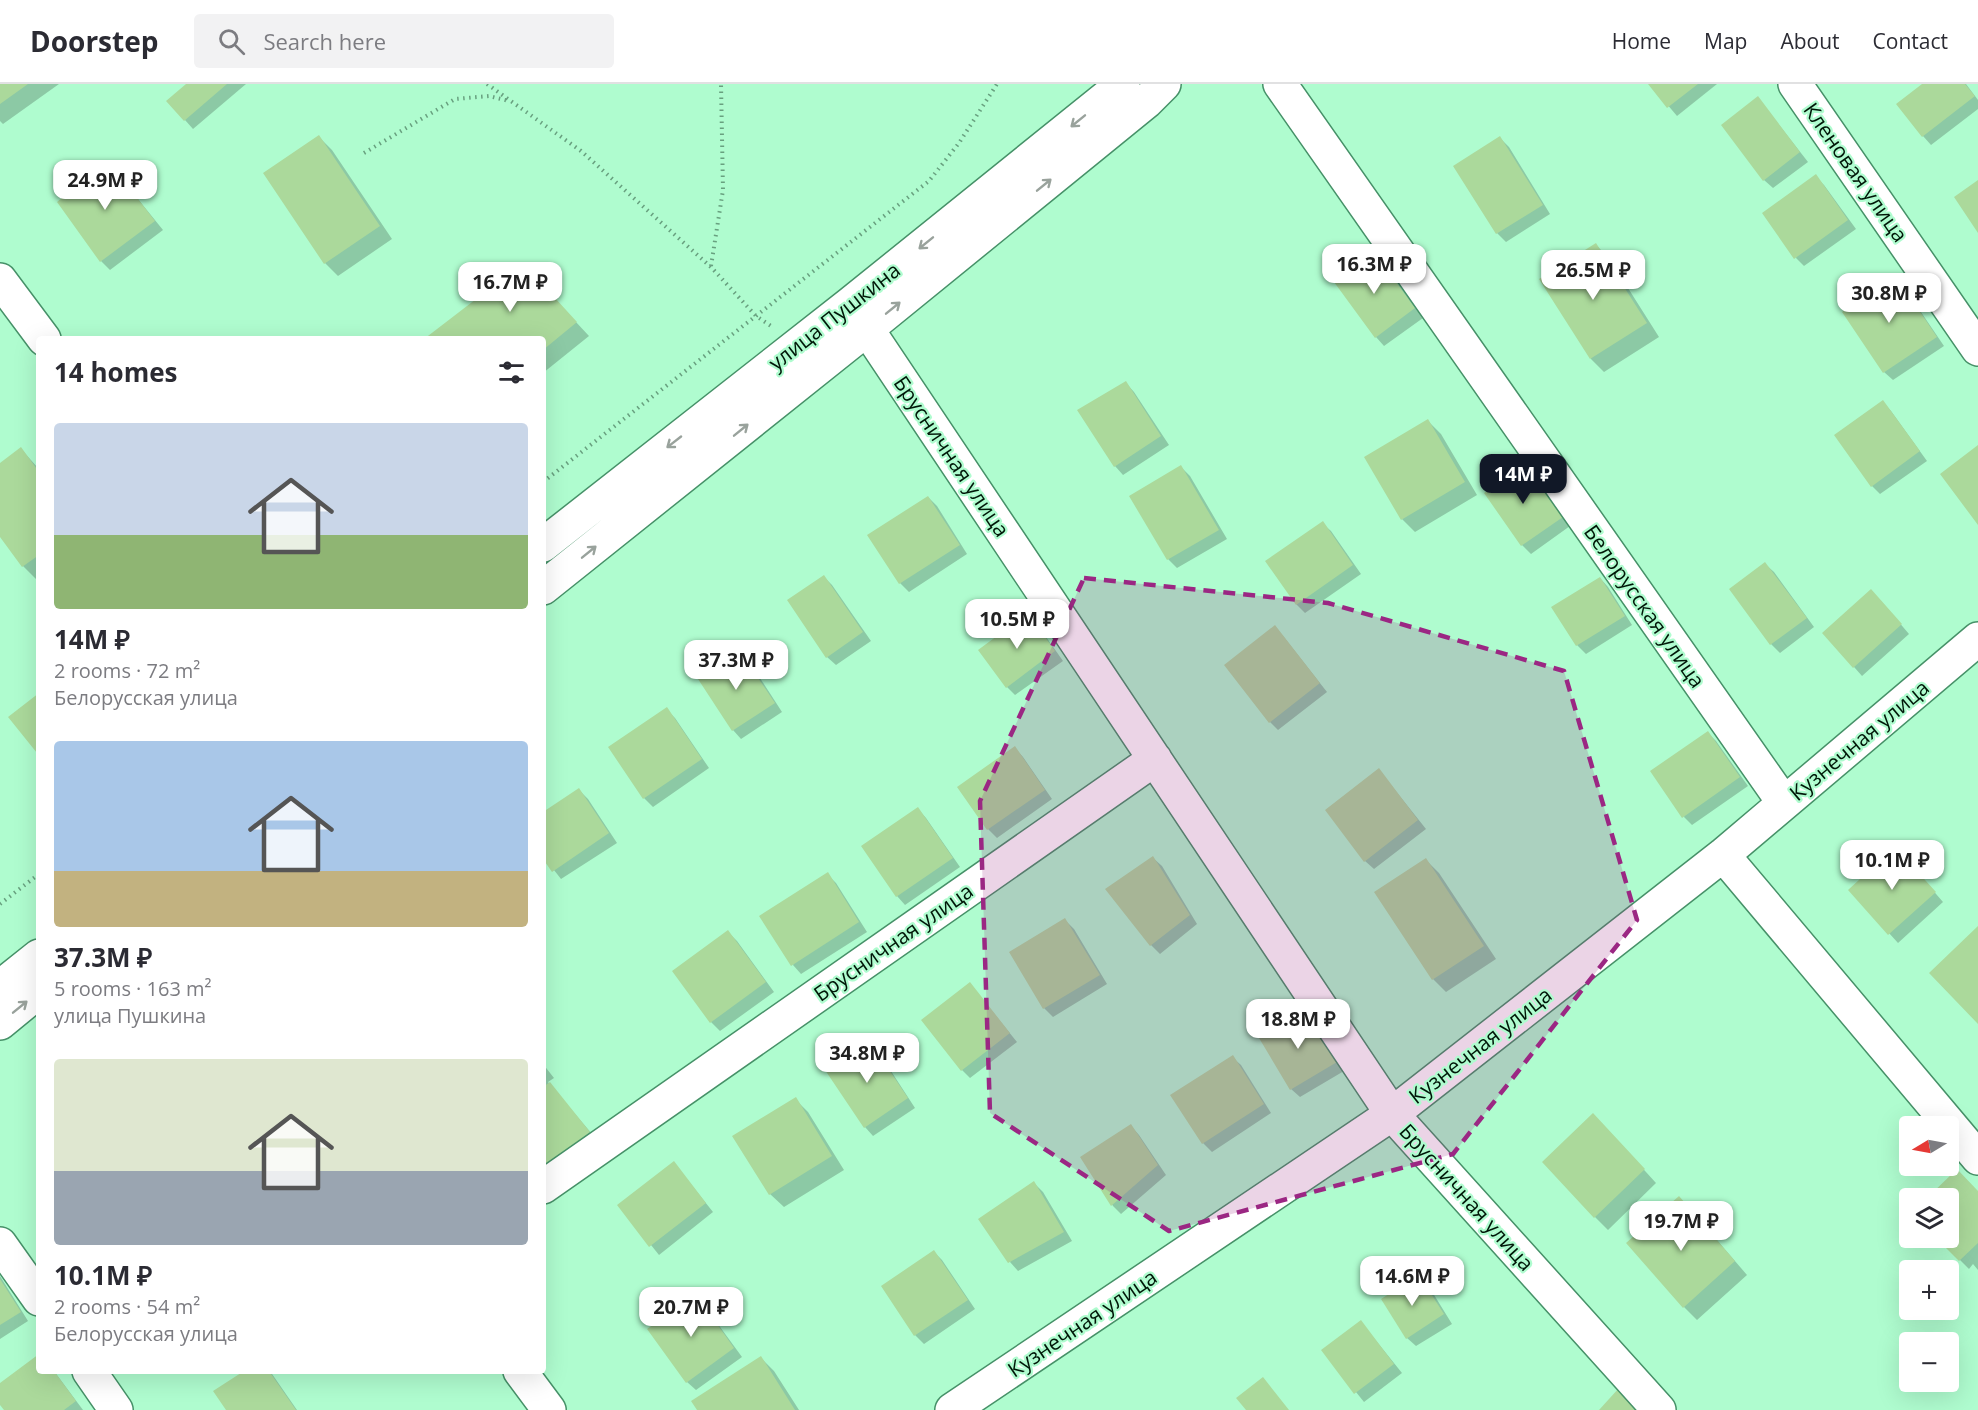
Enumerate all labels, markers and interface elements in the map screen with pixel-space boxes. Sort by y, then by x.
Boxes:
search box [194,14,614,68]
text: Doorstep [30,22,158,60]
icon: search [215,25,248,58]
text: Search here [263,26,386,56]
text: Home [1612,27,1671,55]
text: Map [1704,27,1747,55]
text: About [1780,27,1840,55]
text: Contact [1873,27,1948,55]
street label: Кленовая улица [1797,97,1915,247]
one-way arrow [1070,114,1086,127]
pin: 24.9M ₽ [50,160,160,211]
text: 24.9M ₽ [67,166,143,193]
one-way arrow [1036,178,1052,191]
one-way arrow [918,237,934,250]
pin: 16.3M ₽ [1319,244,1429,295]
text: 16.3M ₽ [1336,250,1412,277]
pin: 26.5M ₽ [1538,250,1648,301]
street label: улица Пушкина [762,256,906,376]
text: 26.5M ₽ [1555,256,1631,283]
pin: 16.7M ₽ [455,262,565,313]
text: 16.7M ₽ [472,268,548,295]
pin: 30.8M ₽ [1834,273,1944,324]
text: 30.8M ₽ [1851,279,1927,306]
one-way arrow [885,301,900,315]
text: 14 homes [54,354,178,390]
icon: filters [495,356,528,389]
street label: Брусничная улица [888,370,1016,542]
one-way arrow [733,423,748,437]
one-way arrow [666,436,682,449]
pin: 14M ₽ [1481,454,1565,505]
text: 14M ₽ [1494,460,1552,487]
icon: home [237,462,345,570]
street label: Белорусская улица [1578,519,1712,693]
one-way arrow [581,545,597,558]
pin: 10.5M ₽ [962,599,1072,650]
text: 10.5M ₽ [979,605,1055,632]
text: 14M ₽ [54,621,130,657]
pin: 37.3M ₽ [681,640,791,691]
text: 37.3M ₽ [698,646,774,673]
text: 2 rooms · 72 m² [54,657,200,684]
street label: Кузнечная улица [1783,673,1935,807]
text: Белорусская улица [54,684,238,711]
icon: home [237,780,345,888]
pin: 10.1M ₽ [1837,840,1947,891]
text: 10.1M ₽ [1854,846,1930,873]
street label: Брусничная улица [808,876,978,1008]
text: 37.3M ₽ [54,939,152,975]
text: 5 rooms · 163 m² [54,975,212,1002]
street label: Кузнечная улица [1403,980,1557,1110]
pin: 18.8M ₽ [1243,999,1353,1050]
one-way arrow [11,1000,27,1013]
text: улица Пушкина [54,1002,206,1029]
text: 18.8M ₽ [1260,1005,1336,1032]
pin: 34.8M ₽ [812,1033,922,1084]
text: 34.8M ₽ [829,1039,905,1066]
icon: home [237,1098,345,1206]
north arrow [1899,1116,1959,1176]
map controls [1899,1116,1959,1392]
street label: Брусничная улица [1394,1118,1540,1276]
button: layers [1899,1188,1959,1248]
pin: 19.7M ₽ [1626,1201,1736,1252]
text: 19.7M ₽ [1643,1207,1719,1234]
pin: 14.6M ₽ [1357,1256,1467,1307]
text: 10.1M ₽ [54,1257,152,1293]
button: + [1899,1260,1959,1320]
text: 14.6M ₽ [1374,1262,1450,1289]
street label: Кузнечная улица [1002,1263,1162,1383]
pin: 20.7M ₽ [636,1287,746,1338]
text: 2 rooms · 54 m² [54,1293,200,1320]
text: 20.7M ₽ [653,1293,729,1320]
text: Белорусская улица [54,1320,238,1347]
button: − [1899,1332,1959,1392]

